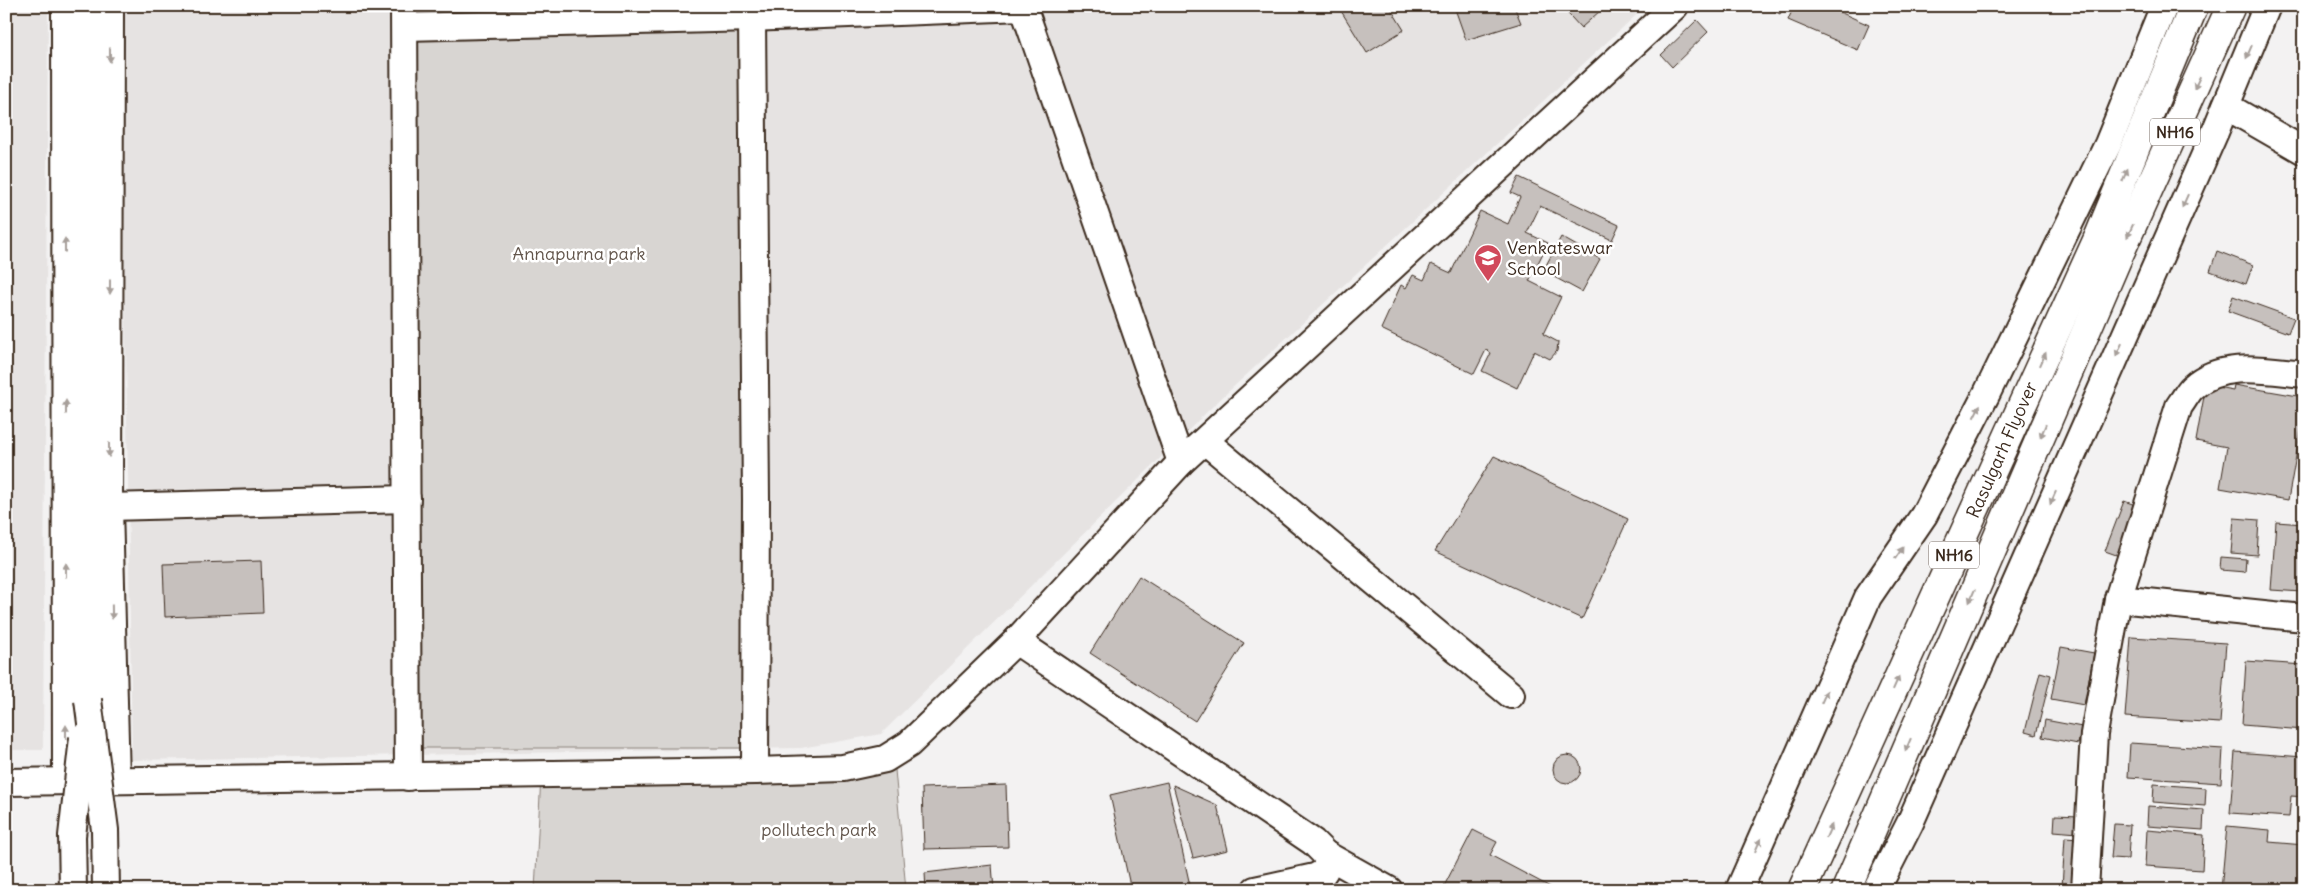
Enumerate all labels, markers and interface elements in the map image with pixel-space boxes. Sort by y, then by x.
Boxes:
one-way arrow [2244,45,2252,59]
one-way arrow [106,47,114,63]
one-way arrow [2193,76,2201,90]
road number: NH16 [2150,118,2200,146]
one-way arrow [2121,168,2129,182]
one-way arrow [2180,194,2188,208]
one-way arrow [2125,224,2133,238]
place label: Venkateswar School [1507,236,1613,280]
one-way arrow [61,237,69,253]
park label: Annapurna park [513,242,645,265]
school or university icon: Venkateswar School [1473,243,1503,282]
one-way arrow [105,280,113,296]
one-way arrow [2114,342,2122,357]
one-way arrow [2039,352,2047,367]
street label: Rasulgarh Flyover [1961,377,2042,522]
one-way arrow [62,399,70,415]
one-way arrow [1973,404,1981,418]
one-way arrow [2039,424,2047,438]
one-way arrow [105,442,113,458]
one-way arrow [2049,491,2057,505]
road number: NH16 [1929,542,1979,568]
one-way arrow [1894,546,1903,560]
one-way arrow [62,562,70,578]
one-way arrow [1968,589,1976,603]
one-way arrow [108,605,116,621]
one-way arrow [1893,676,1901,690]
one-way arrow [1821,690,1829,704]
one-way arrow [62,724,70,740]
one-way arrow [1904,738,1912,752]
park label: pollutech park [761,818,877,841]
one-way arrow [1825,824,1833,838]
one-way arrow [1755,838,1763,852]

